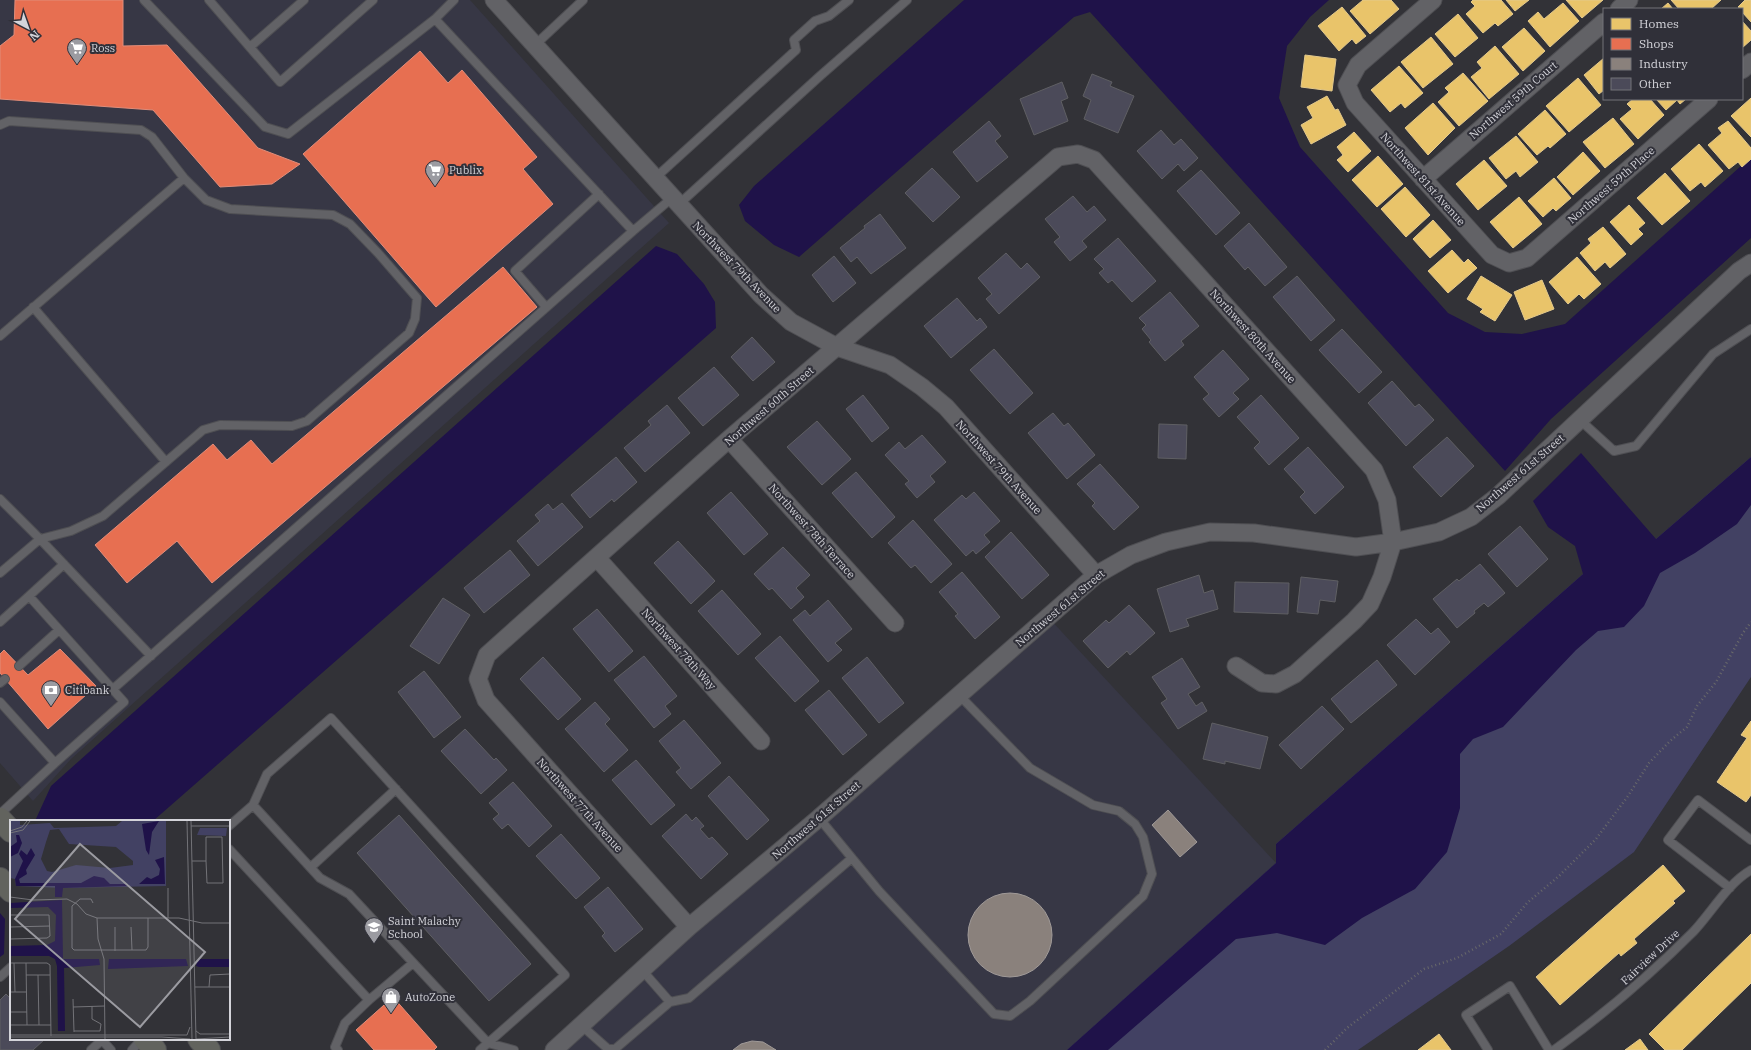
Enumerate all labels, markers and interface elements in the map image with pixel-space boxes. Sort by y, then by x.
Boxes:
north arrow [8,8,48,48]
legend [1603,8,1743,100]
text: Homes [1639,16,1679,31]
text: N [26,27,42,44]
text: Shops [1639,36,1674,51]
supermarket icon: Ross [66,37,88,65]
place label: Ross [91,41,115,55]
text: Industry [1639,56,1688,71]
street label: Northwest 59th Court [1466,58,1560,142]
text: Other [1639,76,1672,91]
street label: Northwest 81st Avenue [1378,130,1468,228]
street label: Northwest 59th Place [1565,143,1657,227]
supermarket icon: Publix [424,159,446,187]
place label: Publix [449,163,482,177]
street label: Northwest 79th Avenue [690,218,784,316]
street label: Northwest 80th Avenue [1207,286,1299,386]
street label: Northwest 60th Street [721,363,817,449]
street label: Northwest 79th Avenue [953,417,1045,517]
street label: Northwest 61st Street [1473,431,1567,515]
street label: Northwest 78th Terrace [766,481,858,581]
street label: Northwest 61st Street [1013,566,1108,649]
street label: Northwest 78th Way [639,605,719,693]
bank icon: Citibank [40,679,62,707]
place label: Citibank [65,683,110,697]
street label: Northwest 77th Avenue [534,755,626,855]
street label: Northwest 61st Street [769,778,863,862]
inset map [10,820,230,1040]
place label: Saint Malachy School [388,914,461,941]
school or university icon: Saint Malachy School [363,916,385,944]
street label: Fairview Drive [1618,926,1682,988]
shop icon: AutoZone [380,986,402,1014]
place label: AutoZone [405,990,455,1004]

